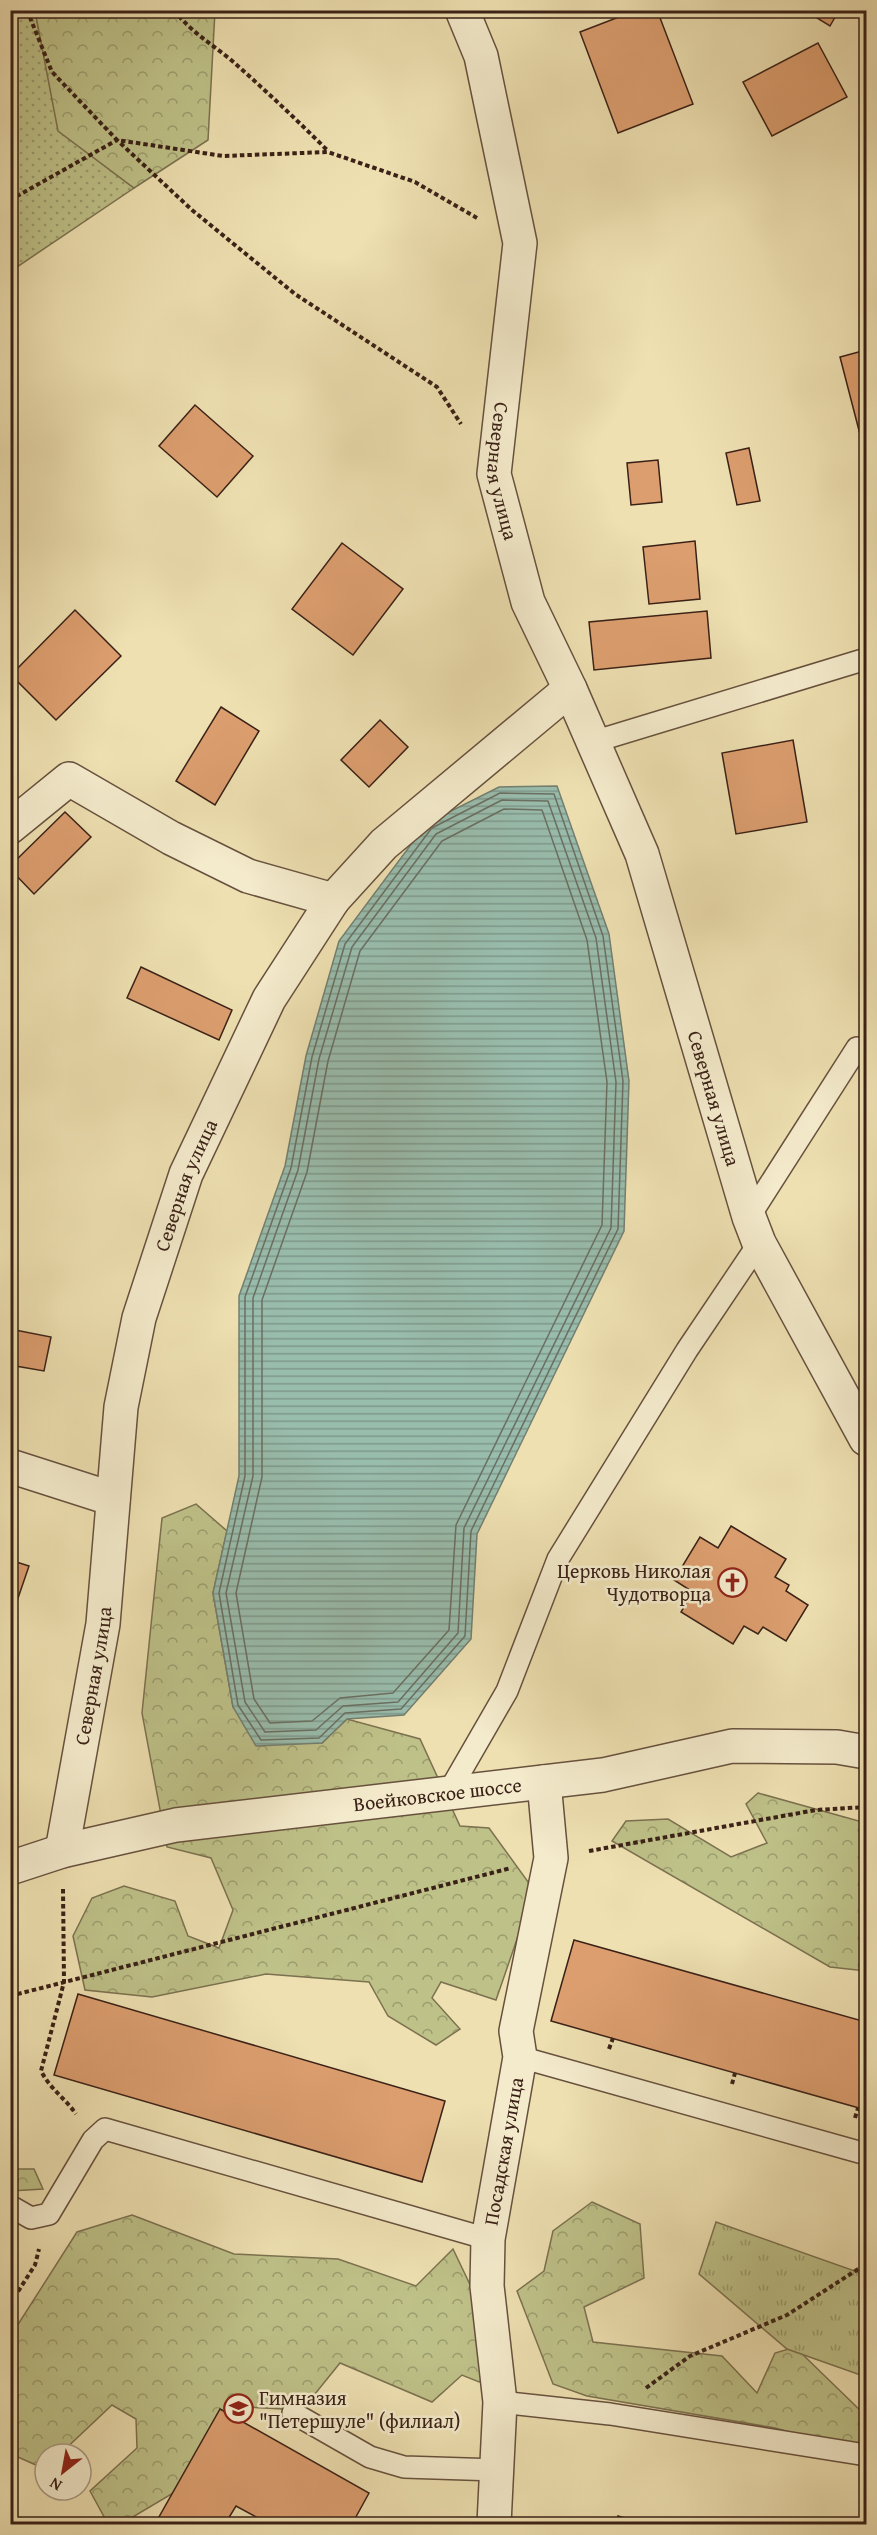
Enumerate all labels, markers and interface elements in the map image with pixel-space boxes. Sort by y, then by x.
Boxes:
street label: Северная улица [480,401,526,543]
street label: Северная улица [681,1027,748,1170]
street label: Северная улица [147,1114,224,1255]
place label: Церковь Николая Чудотворца [557,1556,711,1608]
church icon: Церковь Николая Чудотворца [716,1567,748,1599]
street label: Северная улица [66,1605,118,1747]
street label: Воейковское шоссе [352,1770,523,1818]
street label: Посадская улица [476,2074,530,2227]
place label: Гимназия "Петершуле" (филиал) [259,2383,460,2435]
school or university icon: Гимназия "Петершуле" (филиал) [222,2393,254,2425]
north arrow [33,2442,93,2502]
text: N [44,2472,66,2498]

